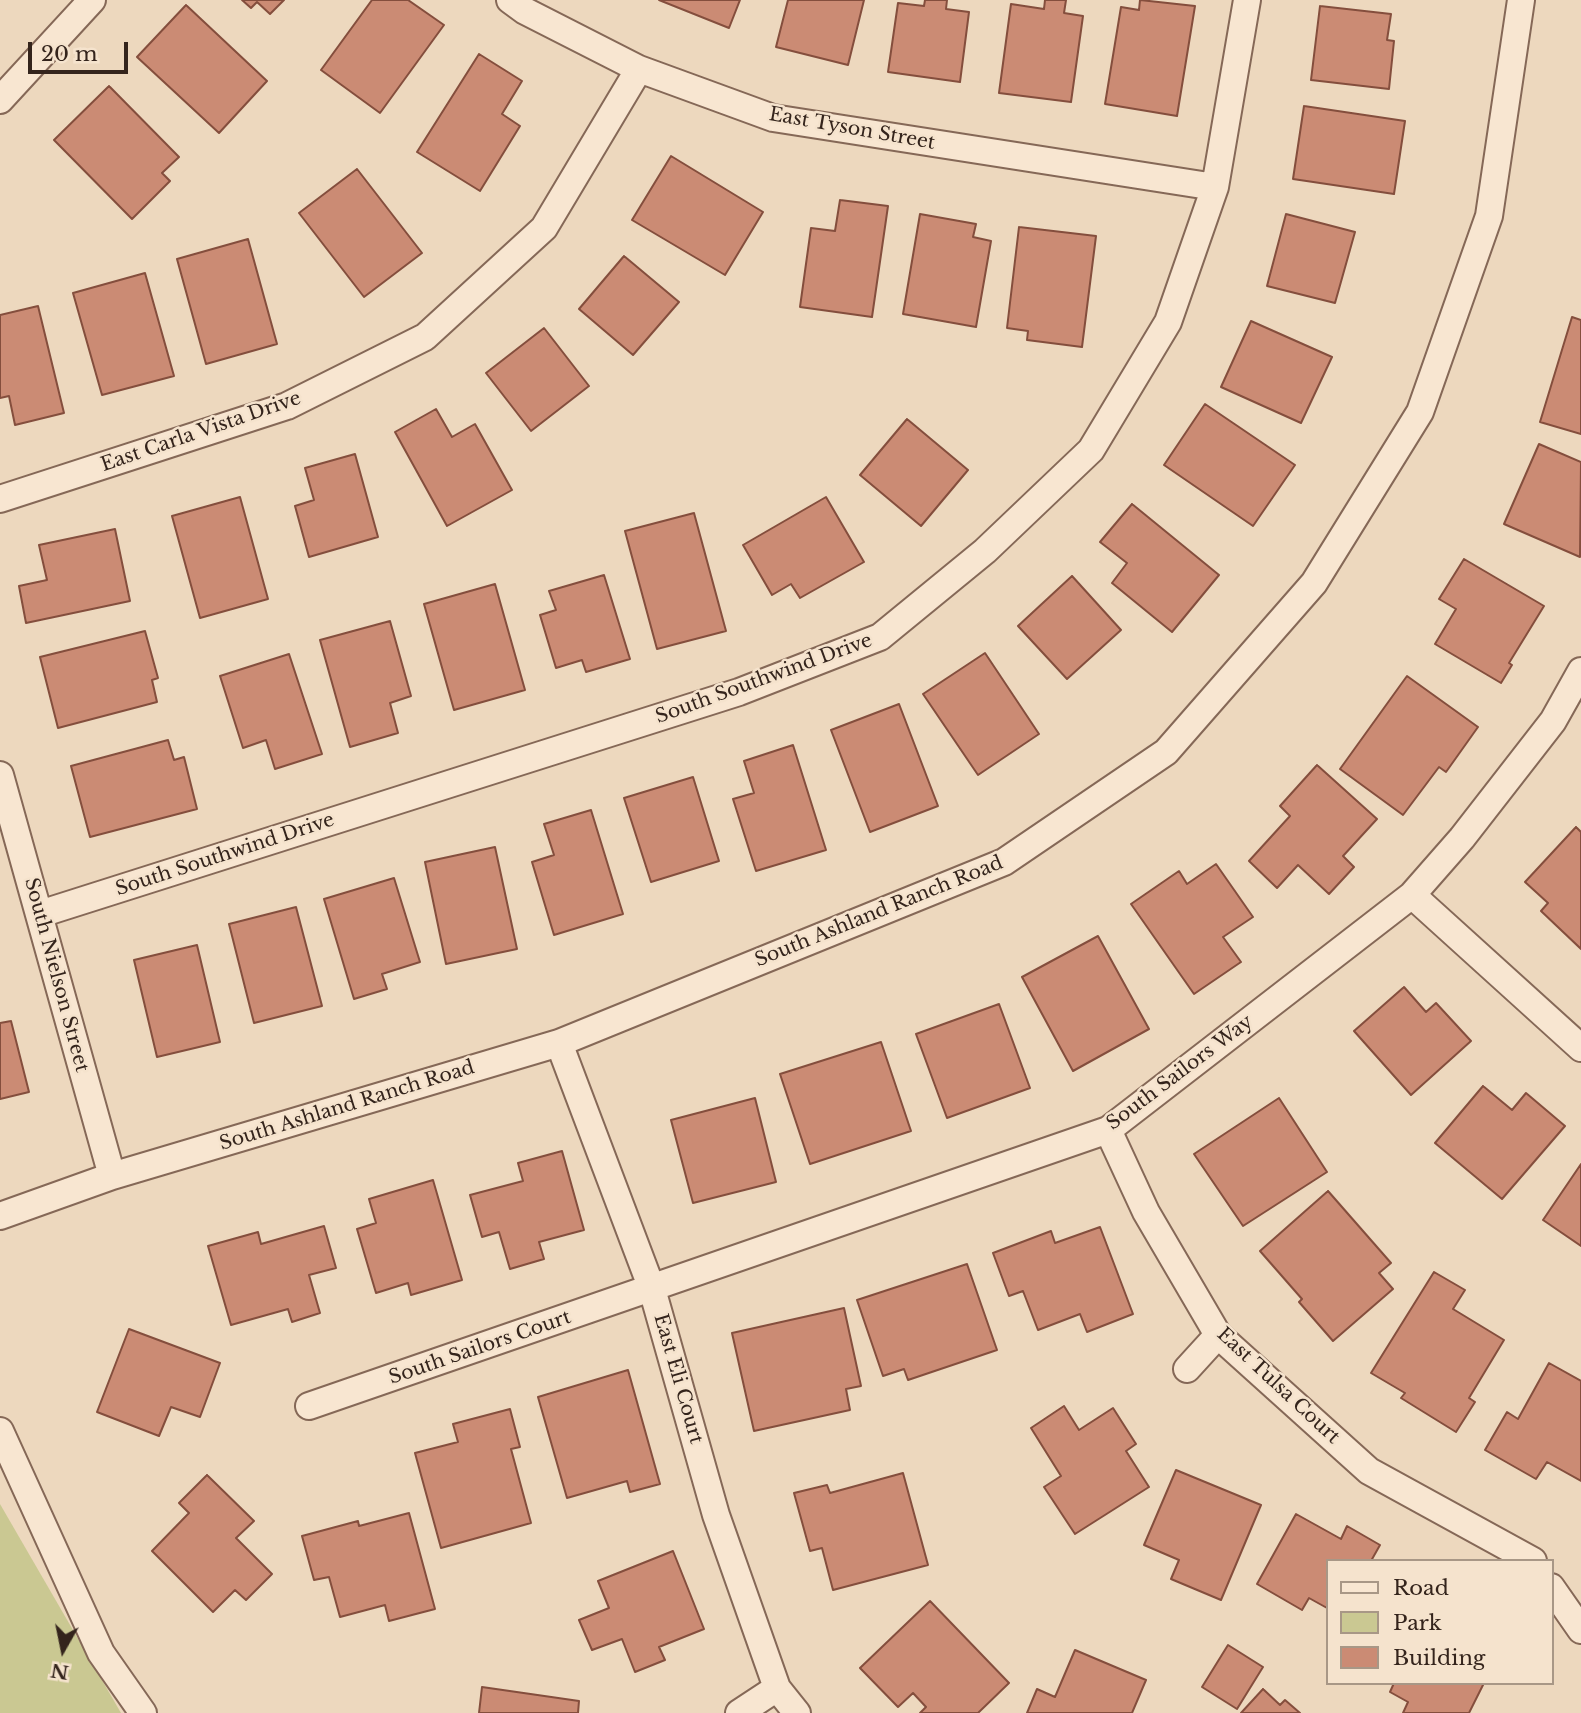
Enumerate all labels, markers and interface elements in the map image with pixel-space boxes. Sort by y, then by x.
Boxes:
scale bar [32,28,131,72]
text: 20 m [41,41,98,67]
street label: East Tyson Street [767,103,937,155]
street label: East Carla Vista Drive [98,387,304,477]
street label: South Southwind Drive [653,629,875,729]
street label: South Southwind Drive [113,809,337,901]
street label: South Ashland Ranch Road [752,852,1006,972]
street label: South Nielson Street [19,875,93,1075]
street label: South Sailors Way [1102,1011,1258,1135]
street label: South Ashland Ranch Road [217,1056,477,1156]
street label: South Sailors Court [386,1306,574,1390]
street label: East Eli Court [649,1311,707,1447]
street label: East Tulsa Court [1212,1323,1344,1449]
legend [1326,1559,1553,1685]
text: Road [1393,1575,1449,1601]
text: Park [1393,1610,1442,1636]
north arrow [28,1615,98,1685]
text: Building [1393,1645,1485,1671]
text: N [49,1658,70,1684]

